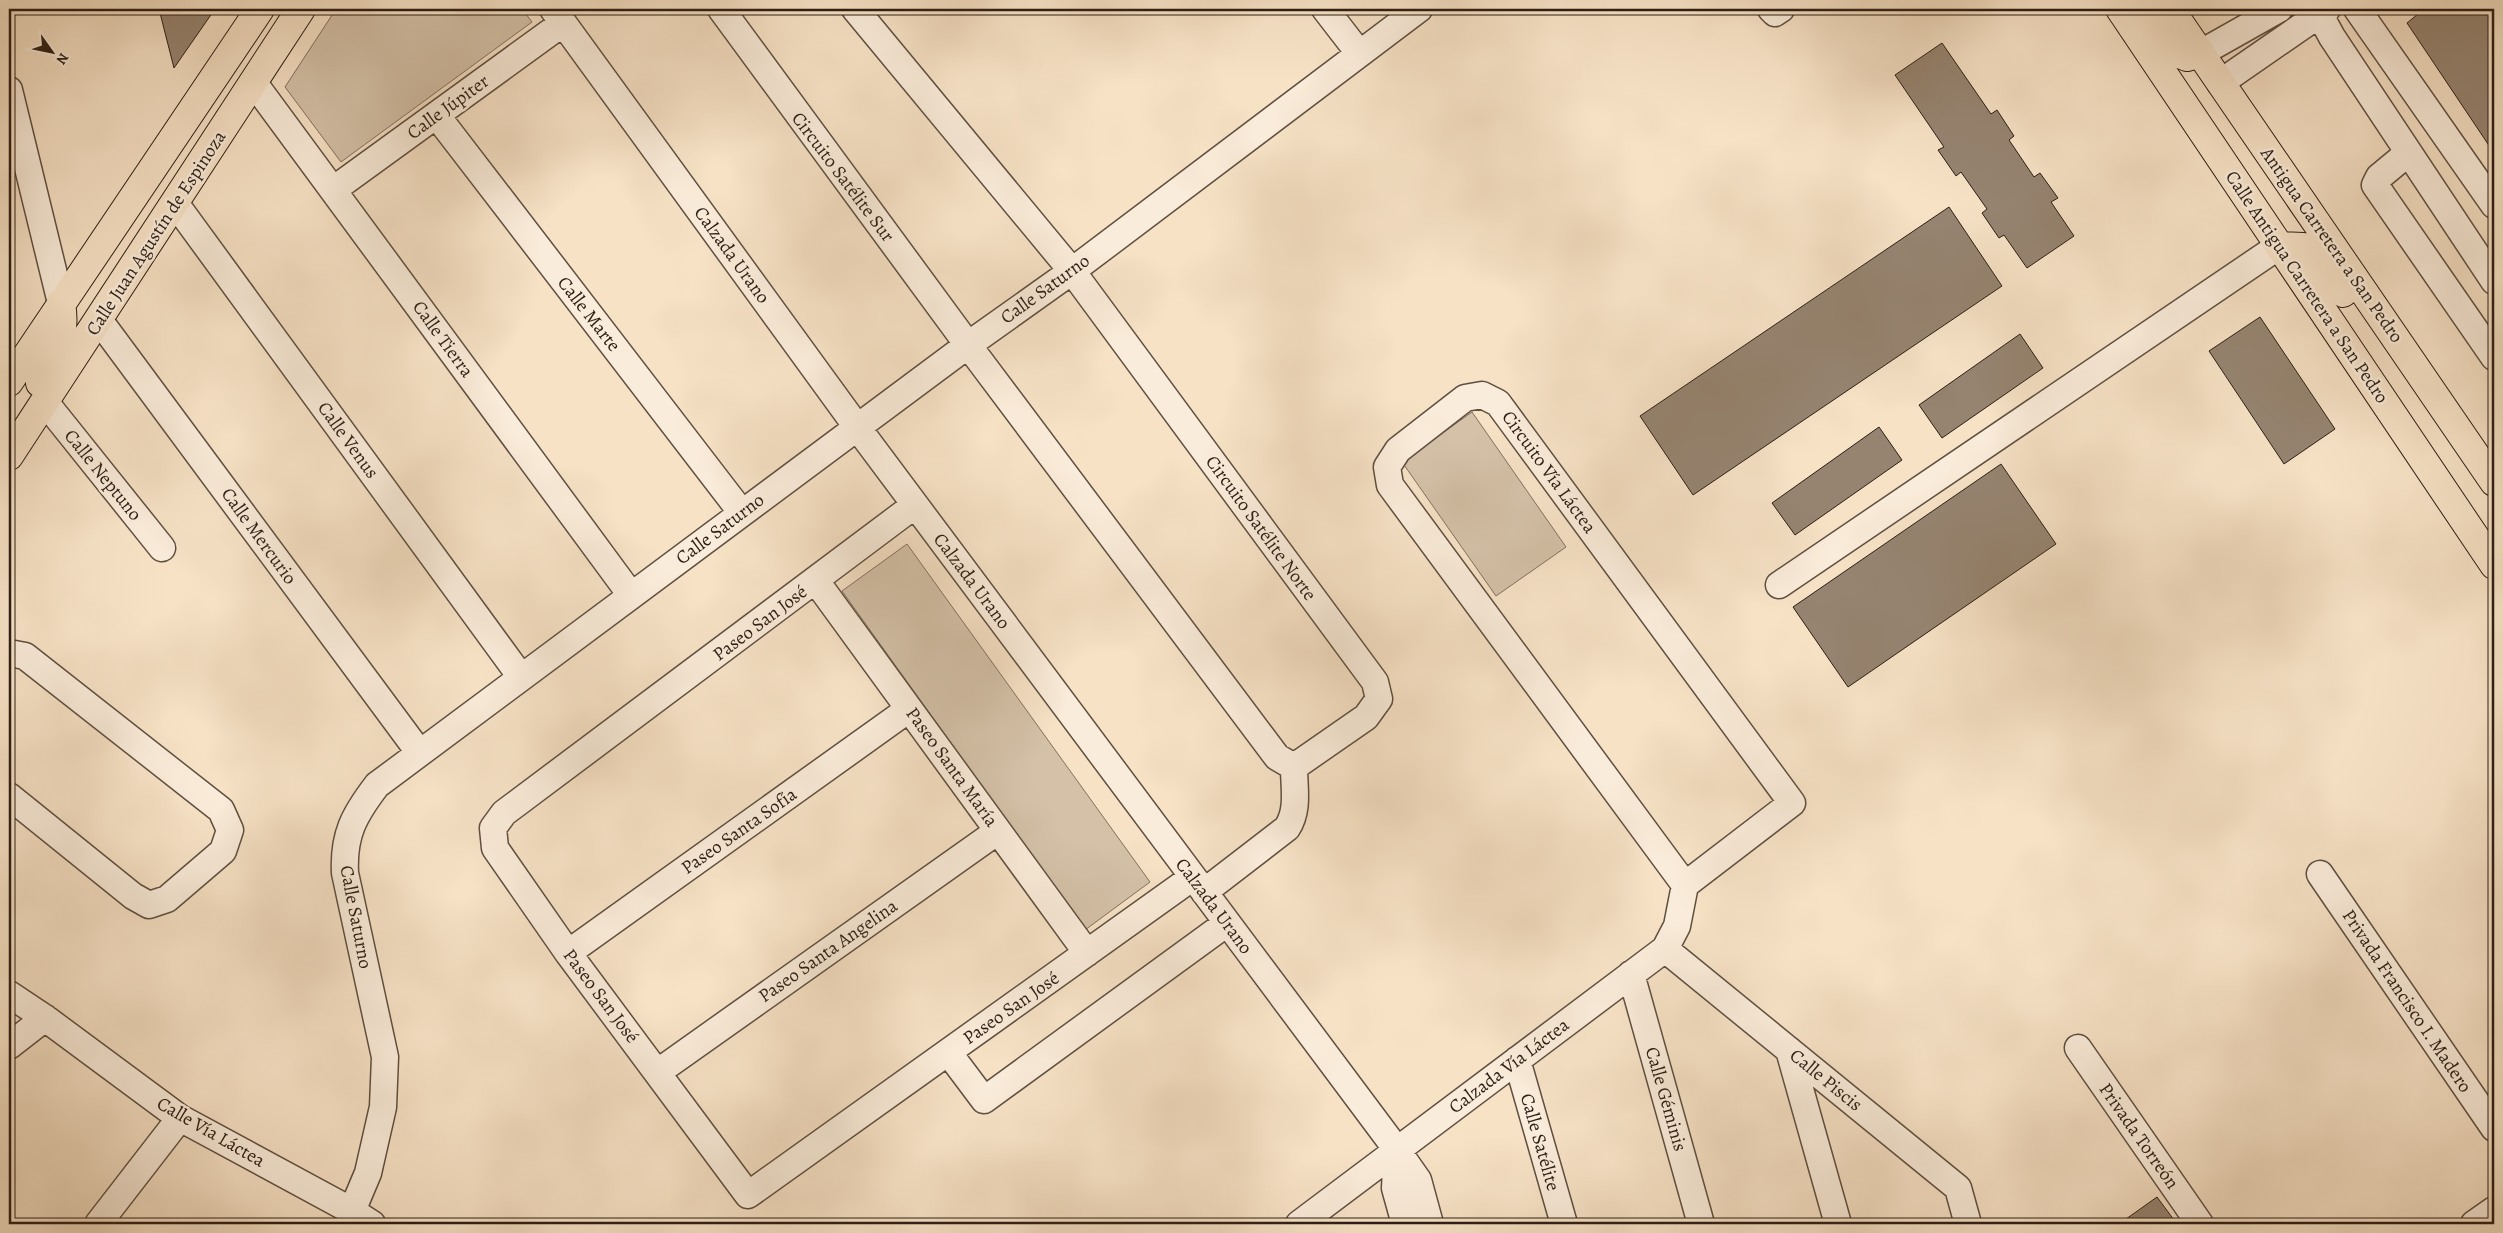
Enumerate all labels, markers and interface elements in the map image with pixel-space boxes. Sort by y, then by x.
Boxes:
north arrow [28,28,78,78]
text: N [52,49,73,68]
street label: Calle Júpiter [402,68,494,146]
street label: Circuito Satélite Sur [785,107,901,247]
street label: Calle Juan Agustín de Espinoza [80,125,232,341]
street label: Antigua Carretera a San Pedro [2254,141,2410,348]
street label: Calle Antigua Carretera a San Pedro [2219,165,2395,409]
street label: Calzada Urano [688,201,776,309]
street label: Calle Saturno [995,248,1095,330]
street label: Calle Marte [551,271,627,357]
street label: Calle Tierra [406,295,480,383]
street label: Calle Venus [311,396,385,484]
street label: Circuito Vía Láctea [1496,405,1603,539]
street label: Calle Neptuno [58,424,148,526]
street label: Circuito Satélite Norte [1199,450,1323,606]
street label: Calle Mercurio [215,482,303,590]
street label: Calle Saturno [670,487,770,571]
street label: Calzada Urano [927,528,1017,634]
street label: Paseo San José [707,579,813,667]
street label: Paseo Santa María [900,702,1004,832]
street label: Paseo Santa Sofía [676,781,802,881]
street label: Calzada Urano [1169,853,1259,959]
street label: Calle Saturno [333,863,379,971]
street label: Paseo Santa Angelina [753,893,903,1009]
street label: Privada Francisco I. Madero [2336,904,2478,1098]
street label: Paseo San José [557,943,645,1049]
street label: Paseo San José [958,965,1064,1051]
street label: Calzada Vía Láctea [1443,1012,1575,1120]
street label: Calle Piscis [1784,1043,1868,1117]
street label: Calle Géminis [1639,1044,1693,1154]
street label: Privada Torreón [2093,1078,2185,1194]
street label: Calle Vía Láctea [152,1090,270,1174]
street label: Calle Satélite [1514,1090,1566,1194]

